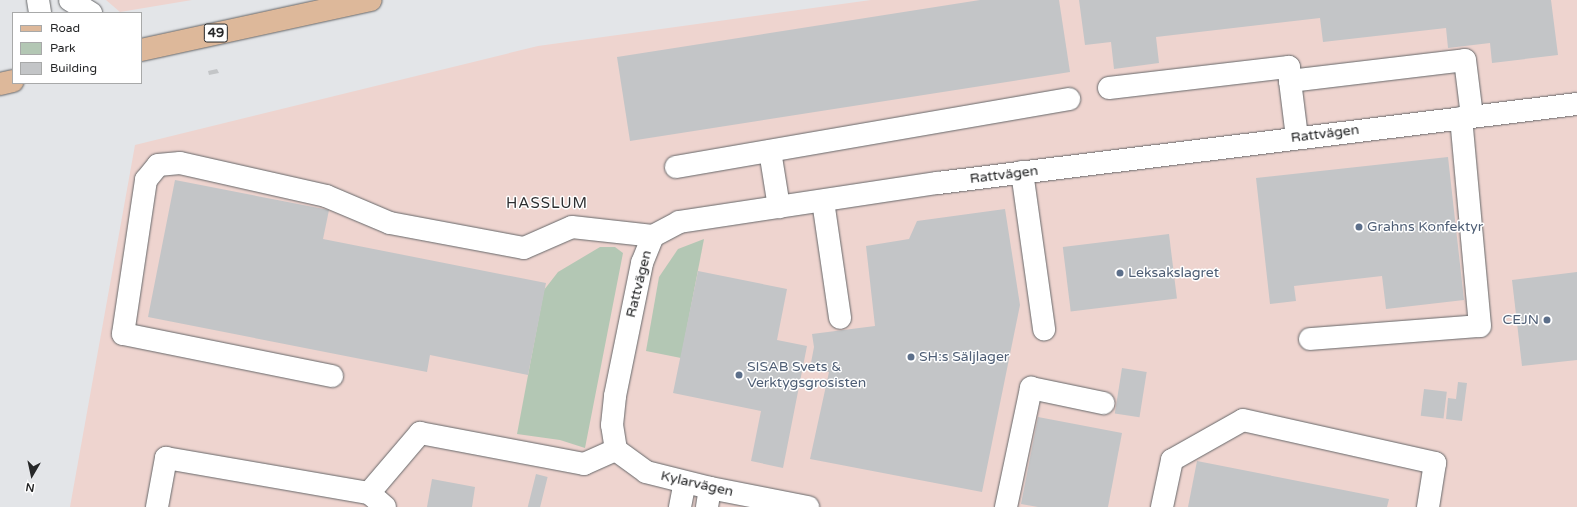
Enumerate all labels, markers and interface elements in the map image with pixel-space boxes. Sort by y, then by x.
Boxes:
legend [12,12,142,84]
text: Road [50,21,80,35]
road number: 49 [203,22,229,44]
text: Park [50,41,76,55]
text: Building [50,61,97,75]
street label: Rattvägen [1290,121,1360,147]
street label: Rattvägen [969,162,1039,188]
district label: HASSLUM [506,195,588,213]
place label: Grahns Konfektyr [1367,219,1483,235]
marker: Grahns Konfektyr [1354,222,1364,232]
street label: Rattvägen [623,249,655,319]
place label: Leksakslagret [1128,265,1219,281]
marker: Leksakslagret [1115,268,1125,278]
place label: CEJN [1503,312,1539,328]
marker: CEJN [1542,315,1552,325]
place label: SH:s Säljlager [919,349,1009,365]
marker: SH:s Säljlager [906,352,916,362]
place label: SISAB Svets & Verktygsgrosisten [747,359,866,392]
marker: SISAB Svets & Verktygsgrosisten [734,370,744,380]
north arrow [12,455,52,495]
street label: Kylarvägen [659,467,735,501]
text: N [25,480,35,494]

